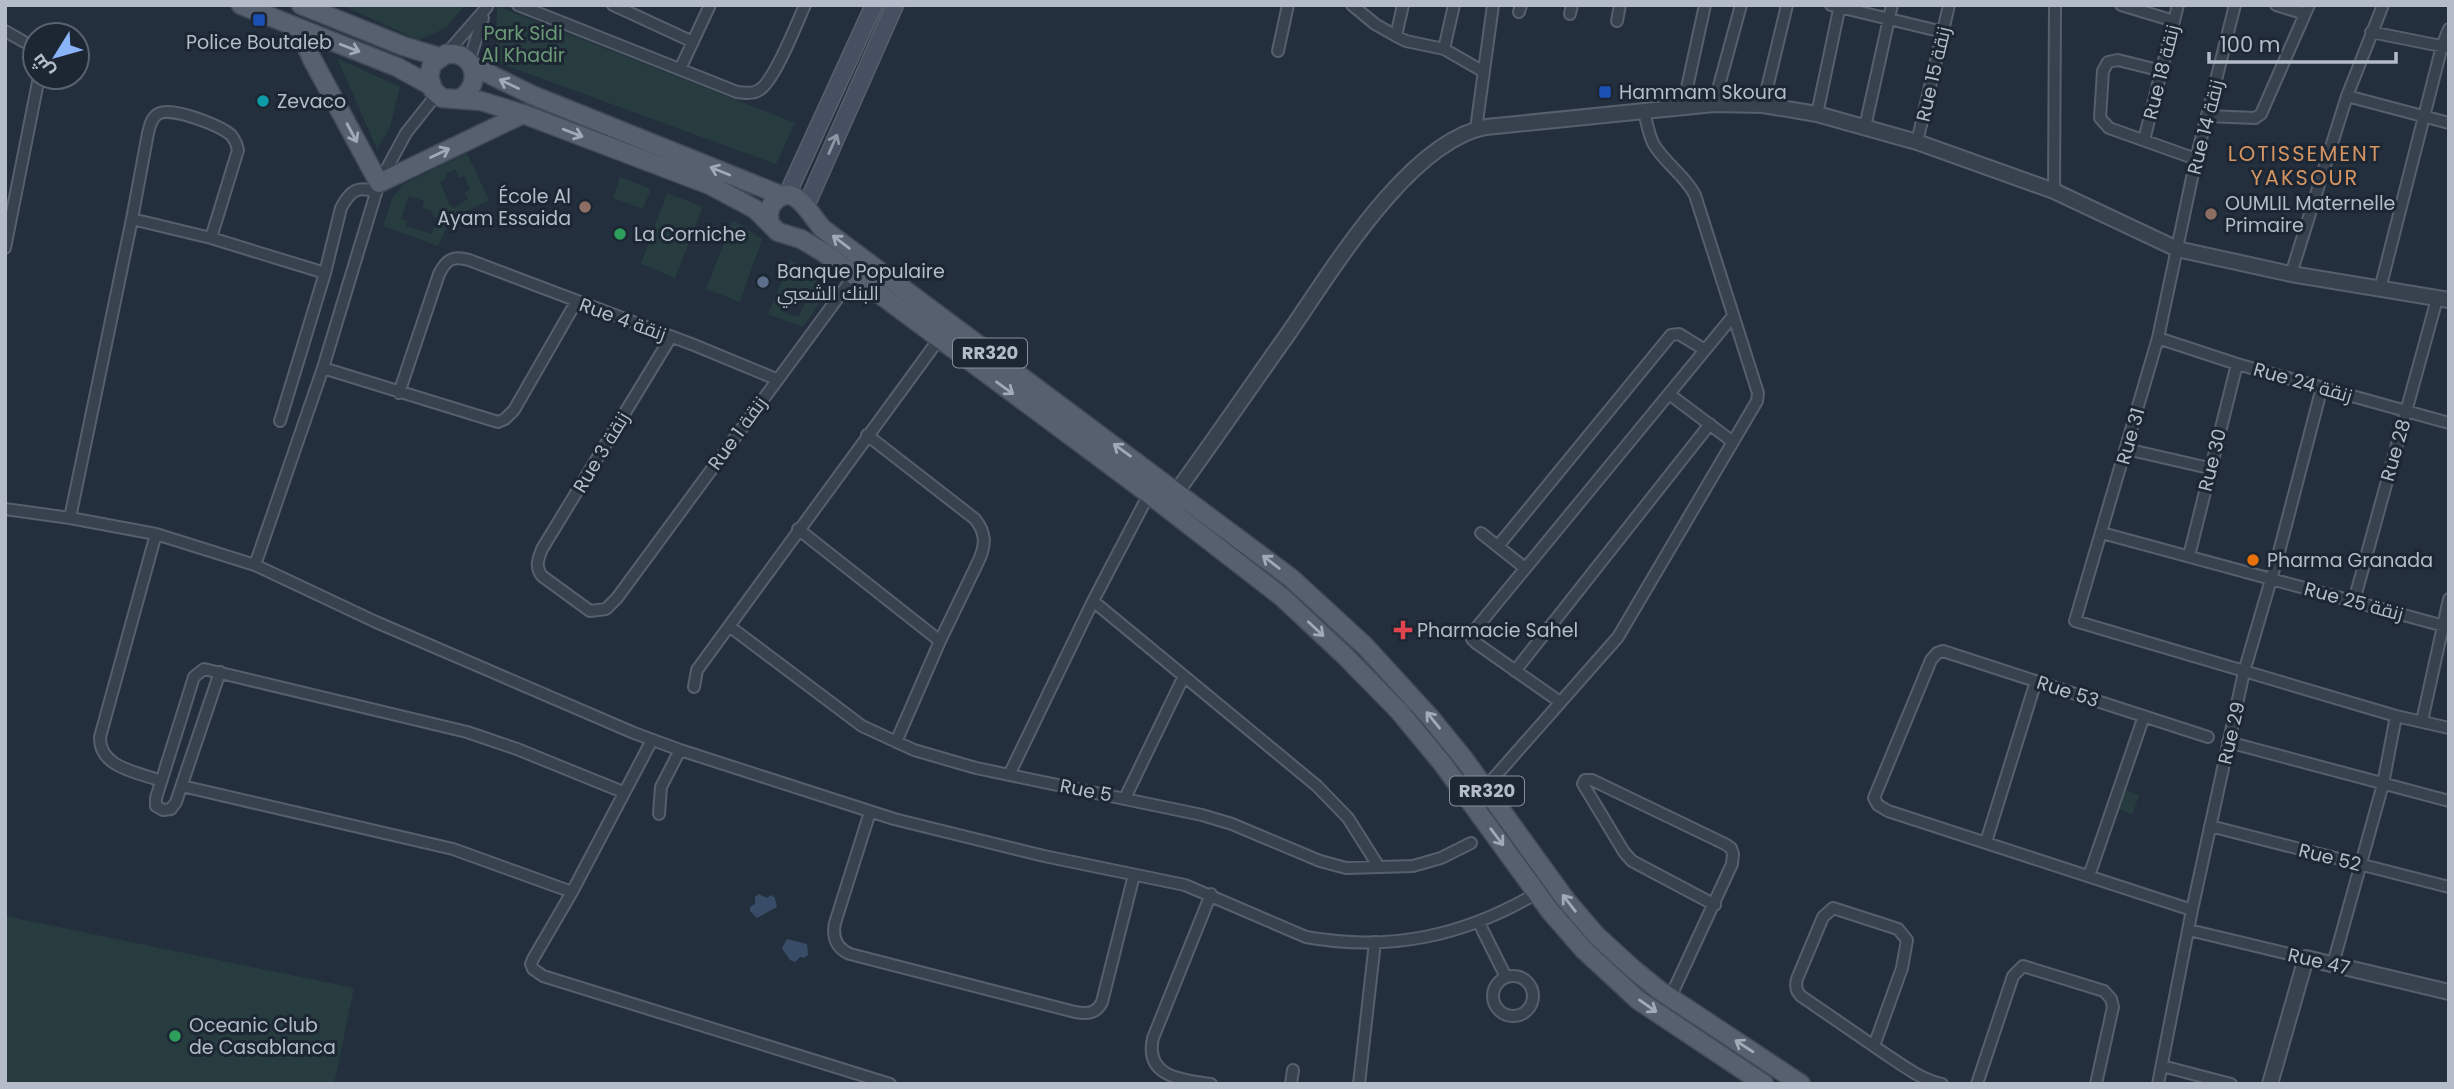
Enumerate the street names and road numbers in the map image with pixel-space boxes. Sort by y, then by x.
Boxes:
street label: Rue 18 زنقة [2137,22,2186,122]
street label: Rue 15 زنقة [1909,24,1958,124]
street label: Rue 14 زنقة [2181,77,2230,177]
street label: Rue 4 زنقة [576,291,670,348]
road number: RR320 [953,338,1027,368]
street label: Rue 24 زنقة [2250,355,2355,409]
street label: Rue 1 زنقة [702,391,773,476]
street label: Rue 31 [2110,405,2151,468]
street label: Rue 3 زنقة [567,407,636,498]
street label: Rue 28 [2374,416,2417,484]
street label: Rue 30 [2192,426,2233,494]
street label: Rue 25 زنقة [2301,575,2406,628]
street label: Rue 53 [2033,669,2102,714]
street label: Rue 29 [2211,699,2252,767]
street label: Rue 5 [1058,772,1114,809]
road number: RR320 [1450,776,1524,806]
street label: Rue 52 [2296,837,2364,878]
street label: Rue 47 [2285,941,2353,982]

